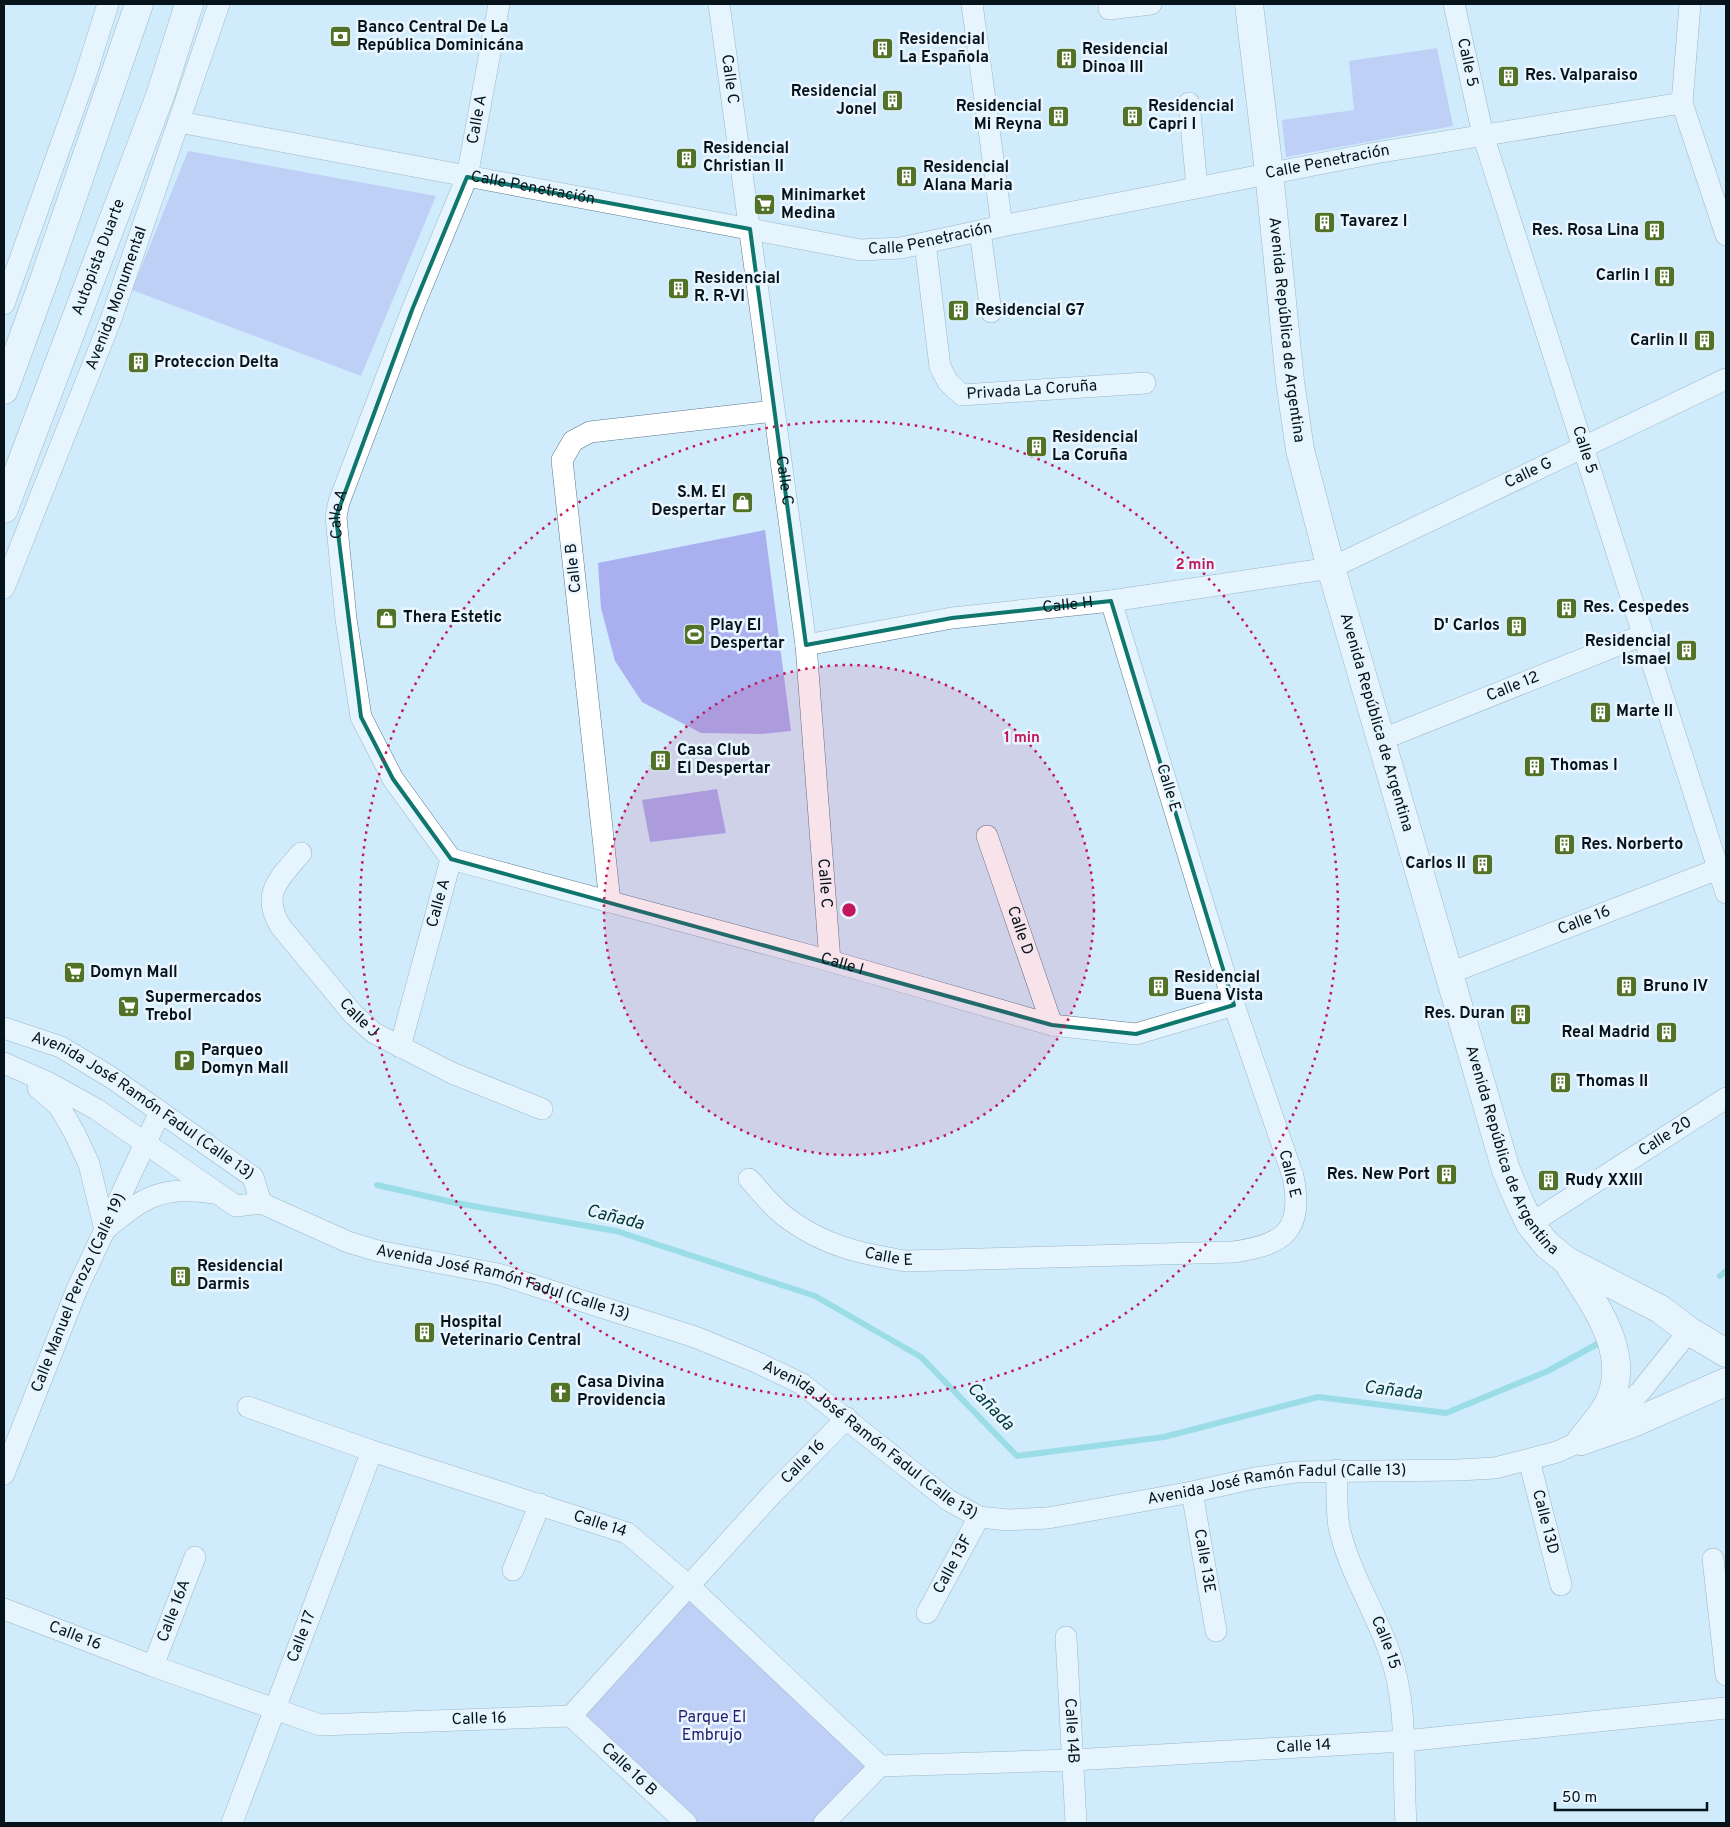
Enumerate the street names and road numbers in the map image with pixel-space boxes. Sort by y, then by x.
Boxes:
street label: Calle 5 [1452,36,1482,89]
street label: Calle C [716,53,742,105]
street label: Calle A [463,93,492,146]
street label: Calle Penetración [1264,141,1391,184]
street label: Calle Penetración [469,167,597,210]
street label: Autopista Duarte [68,196,130,318]
street label: Avenida República de Argentina [1264,216,1309,444]
street label: Calle Penetración [867,218,994,260]
street label: Avenida Monumental [82,224,152,373]
street label: Privada La Coruña [966,376,1098,405]
street label: Calle 5 [1567,423,1601,477]
street label: Calle G [1502,453,1556,493]
street label: Calle C [770,455,797,507]
street label: Calle A [326,487,353,540]
street label: Calle B [561,542,587,594]
street label: Calle H [1042,593,1094,618]
street label: Avenida República de Argentina [1335,611,1417,834]
street label: Calle 12 [1484,667,1542,707]
street label: Calle E [1151,762,1185,814]
street label: Calle C [812,858,836,909]
street label: Calle A [423,876,455,930]
street label: Calle 16 [1555,902,1614,940]
street label: Calle D [1002,903,1037,958]
street label: Calle I [818,949,866,980]
street label: Calle J [334,994,383,1042]
street label: Avenida José Ramón Fadul (Calle 13) [29,1028,258,1184]
street label: Avenida República de Argentina [1460,1043,1562,1260]
street label: Calle 20 [1635,1112,1696,1161]
street label: Calle E [1273,1148,1305,1200]
street label: Calle Manuel Perozo (Calle 19) [27,1190,131,1396]
street label: Avenida José Ramón Fadul (Calle 13) [374,1241,632,1325]
street label: Calle E [862,1243,913,1271]
street label: Avenida José Ramón Fadul (Calle 13) [759,1356,981,1524]
street label: Calle 16 [777,1436,830,1489]
street label: Avenida José Ramón Fadul (Calle 13) [1146,1461,1406,1510]
street label: Calle 13D [1527,1488,1563,1556]
street label: Calle 14 [571,1506,629,1542]
street label: Calle 13E [1189,1527,1219,1595]
street label: Calle 13F [929,1532,977,1598]
street label: Calle 16A [153,1577,195,1645]
street label: Calle 17 [283,1608,321,1665]
street label: Calle 15 [1366,1613,1404,1672]
street label: Calle 16 [46,1617,104,1655]
street label: Calle 14B [1059,1698,1083,1764]
street label: Calle 16 [451,1708,507,1730]
street label: Calle 14 [1276,1735,1332,1758]
street label: Calle 16 B [597,1739,661,1801]

